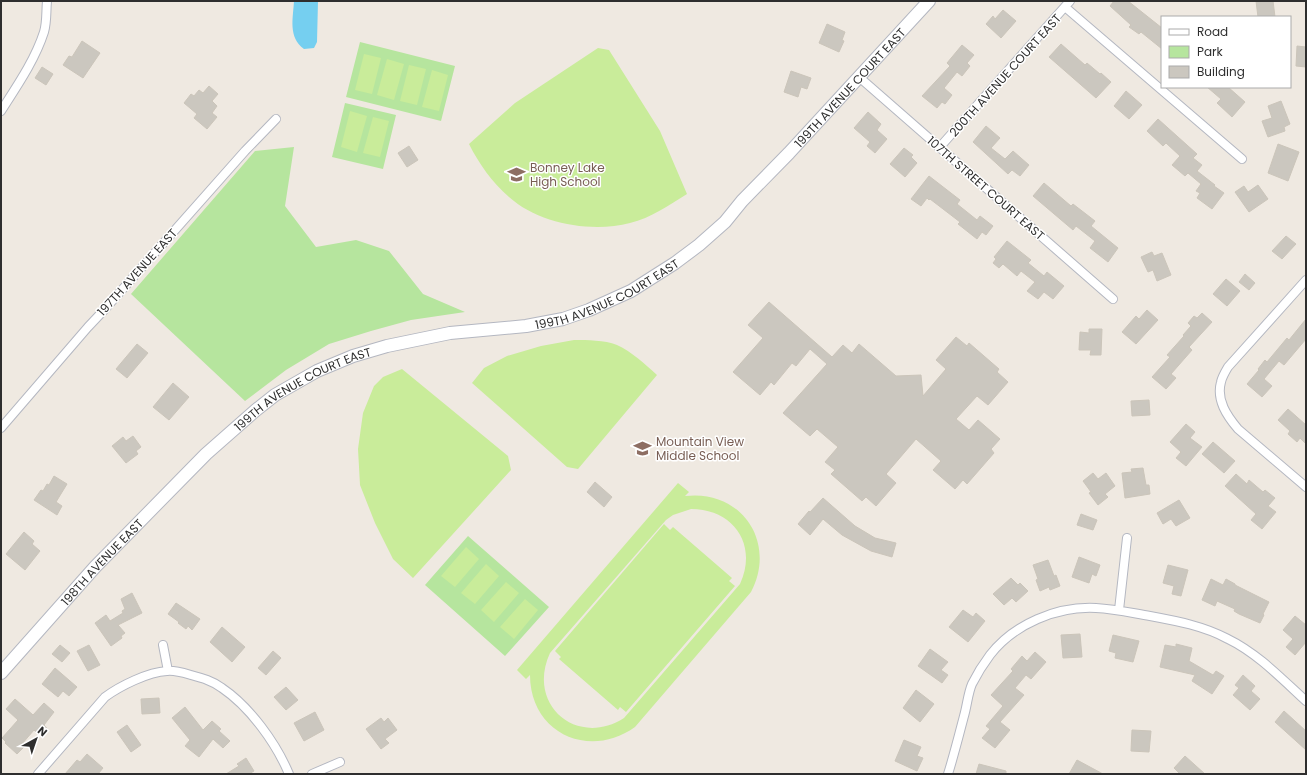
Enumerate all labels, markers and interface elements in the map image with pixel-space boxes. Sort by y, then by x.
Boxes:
street label: 200TH AVENUE COURT EAST [945,10,1065,140]
legend [1161,16,1291,88]
street label: 199TH AVENUE COURT EAST [790,23,909,151]
text: Road [1197,23,1228,40]
text: Park [1197,43,1224,60]
text: Building [1197,63,1245,80]
street label: 107TH STREET COURT EAST [924,132,1049,244]
place label: Bonney Lake High School [530,159,605,190]
school or university icon: Bonney Lake High School [507,164,527,184]
street label: 197TH AVENUE EAST [93,224,181,319]
street label: 199TH AVENUE COURT EAST [533,254,682,333]
street label: 199TH AVENUE COURT EAST [230,343,373,434]
place label: Mountain View Middle School [656,433,744,464]
school or university icon: Mountain View Middle School [633,438,653,458]
street label: 198TH AVENUE EAST [57,514,147,609]
north arrow [16,719,56,759]
text: N [34,723,51,740]

